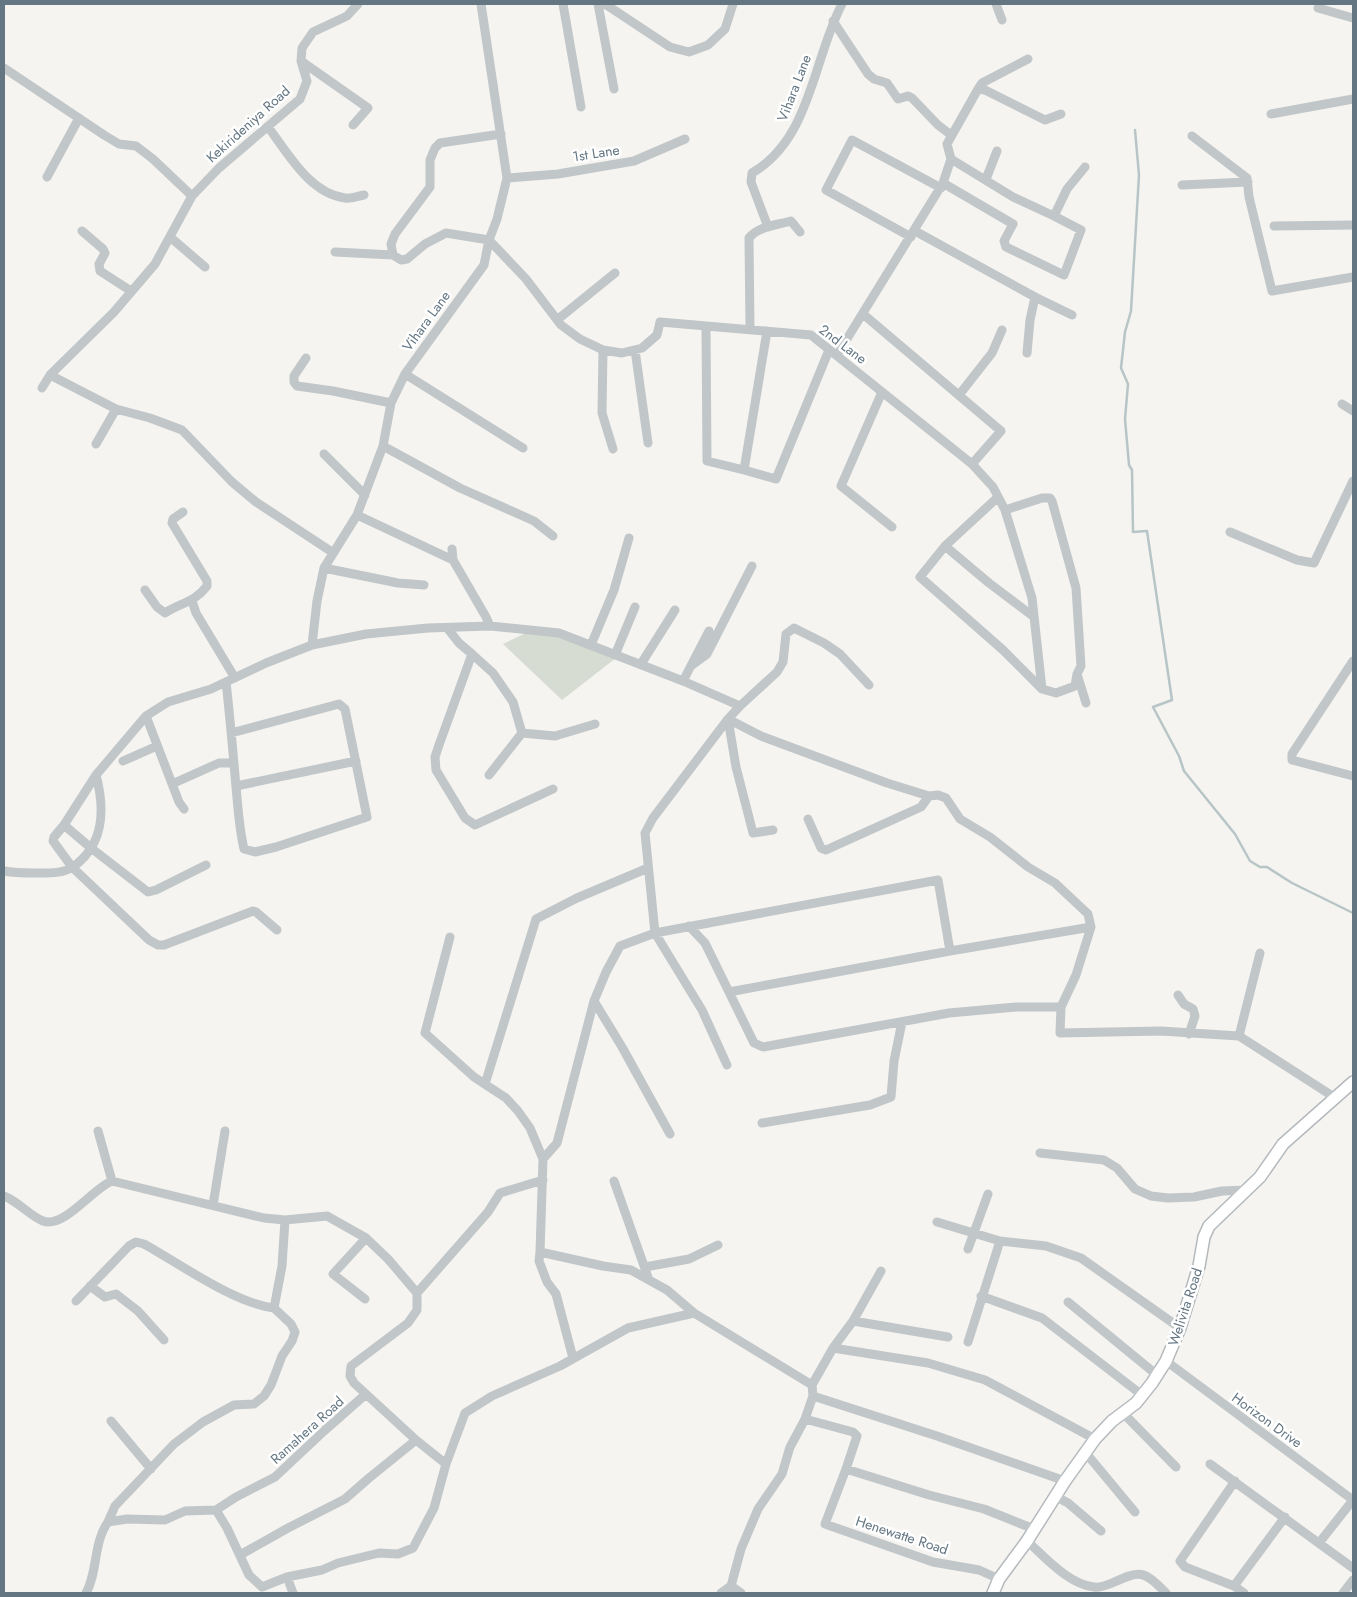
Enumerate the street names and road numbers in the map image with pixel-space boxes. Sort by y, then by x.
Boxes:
street label: Vihara Lane [772,52,816,124]
street label: Kekirideniya Road [202,81,294,167]
street label: 1st Lane [571,139,621,167]
street label: Vihara Lane [397,287,455,355]
street label: 2nd Lane [815,319,871,369]
street label: Welivita Road [1163,1265,1207,1349]
street label: Horizon Drive [1228,1388,1306,1452]
street label: Ramahera Road [266,1392,348,1468]
street label: Henewatte Road [853,1511,951,1559]

